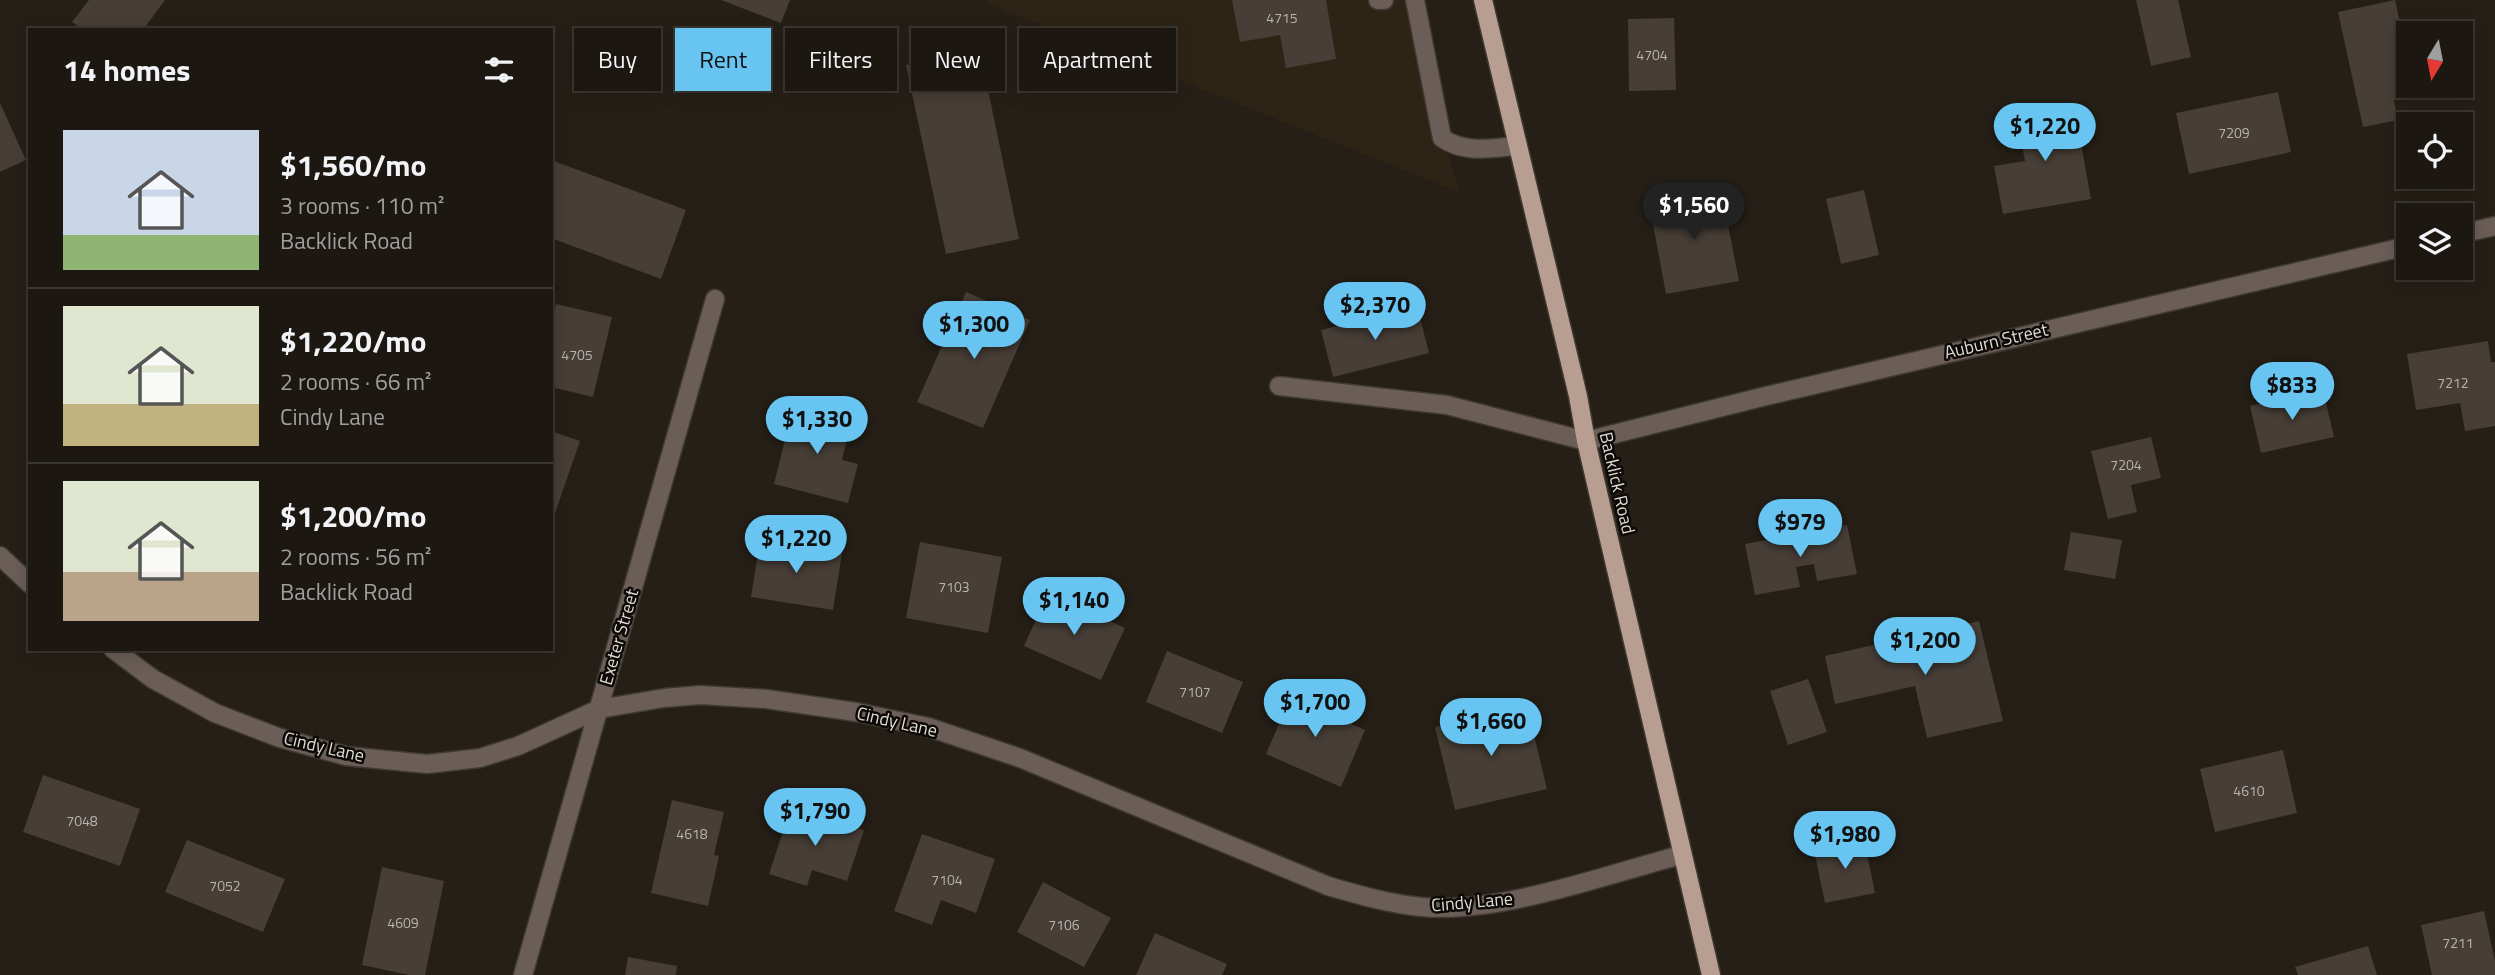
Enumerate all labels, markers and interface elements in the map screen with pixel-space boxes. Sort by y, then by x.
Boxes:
house number: 4715 [1266,7,1298,28]
north arrow [2396,21,2473,98]
map controls [2396,21,2473,280]
chip: Buy [574,28,661,91]
chip: Rent [675,28,771,91]
chip: Filters [785,28,897,91]
chip: New [911,28,1005,91]
chip: Apartment [1019,28,1176,91]
house number: 4704 [1636,44,1668,65]
text: 14 homes [63,47,190,93]
icon: filters [480,51,518,89]
pin: $1,220 [1988,104,2102,163]
text: $1,220 [2010,108,2080,143]
button: locate [2396,112,2473,189]
house number: 7209 [2218,122,2250,143]
text: $1,560/mo [280,142,426,188]
icon: home [119,158,203,242]
pin: $1,560 [1637,182,1751,242]
text: $1,560 [1659,187,1729,222]
text: 3 rooms · 110 m² [280,188,444,223]
button: layers [2396,203,2473,280]
text: Backlick Road [280,223,413,258]
pin: $2,370 [1318,282,1432,342]
text: $2,370 [1340,287,1410,322]
pin: $1,300 [917,302,1031,361]
text: $1,300 [939,306,1009,341]
street label: Auburn Street [1941,315,2051,366]
text: $1,220/mo [280,318,426,364]
icon: home [119,334,203,418]
house number: 4705 [561,344,593,365]
pin: $833 [2251,362,2333,422]
text: 2 rooms · 66 m² [280,364,431,399]
text: $833 [2266,367,2318,402]
house number: 7212 [2437,372,2469,393]
pin: $1,330 [760,396,874,456]
text: Cindy Lane [280,399,385,434]
text: $1,330 [782,401,852,436]
street label: Backlick Road [1593,429,1642,537]
house number: 7204 [2110,454,2142,475]
text: $1,200/mo [280,493,426,539]
pin: $979 [1759,500,1841,559]
text: $979 [1774,504,1826,539]
icon: home [119,509,203,593]
pin: $1,220 [739,516,853,575]
text: $1,220 [761,520,831,555]
text: 2 rooms · 56 m² [280,539,431,574]
text: Backlick Road [280,574,413,609]
house number: 7103 [938,576,970,597]
pin: $1,140 [1017,578,1131,637]
text: $1,140 [1039,582,1109,617]
street label: Exeter Street [592,585,645,688]
pin: $1,200 [1868,618,1982,677]
text: $1,200 [1890,622,1960,657]
pin: $1,700 [1258,680,1372,739]
house number: 7107 [1179,681,1211,702]
text: $1,700 [1280,684,1350,719]
pin: $1,660 [1434,698,1548,758]
street label: Cindy Lane [854,699,940,744]
text: $1,660 [1456,703,1526,738]
street label: Cindy Lane [281,724,367,769]
house number: 4610 [2233,780,2265,801]
pin: $1,790 [758,788,872,848]
text: $1,790 [780,793,850,828]
house number: 7048 [66,810,98,831]
pin: $1,980 [1788,812,1902,871]
text: $1,980 [1810,816,1880,851]
house number: 4618 [676,823,708,844]
house number: 7104 [931,869,963,890]
house number: 7052 [209,875,241,896]
street label: Cindy Lane [1430,884,1514,919]
house number: 4609 [387,912,419,933]
house number: 7106 [1048,914,1080,935]
house number: 7211 [2442,932,2474,953]

